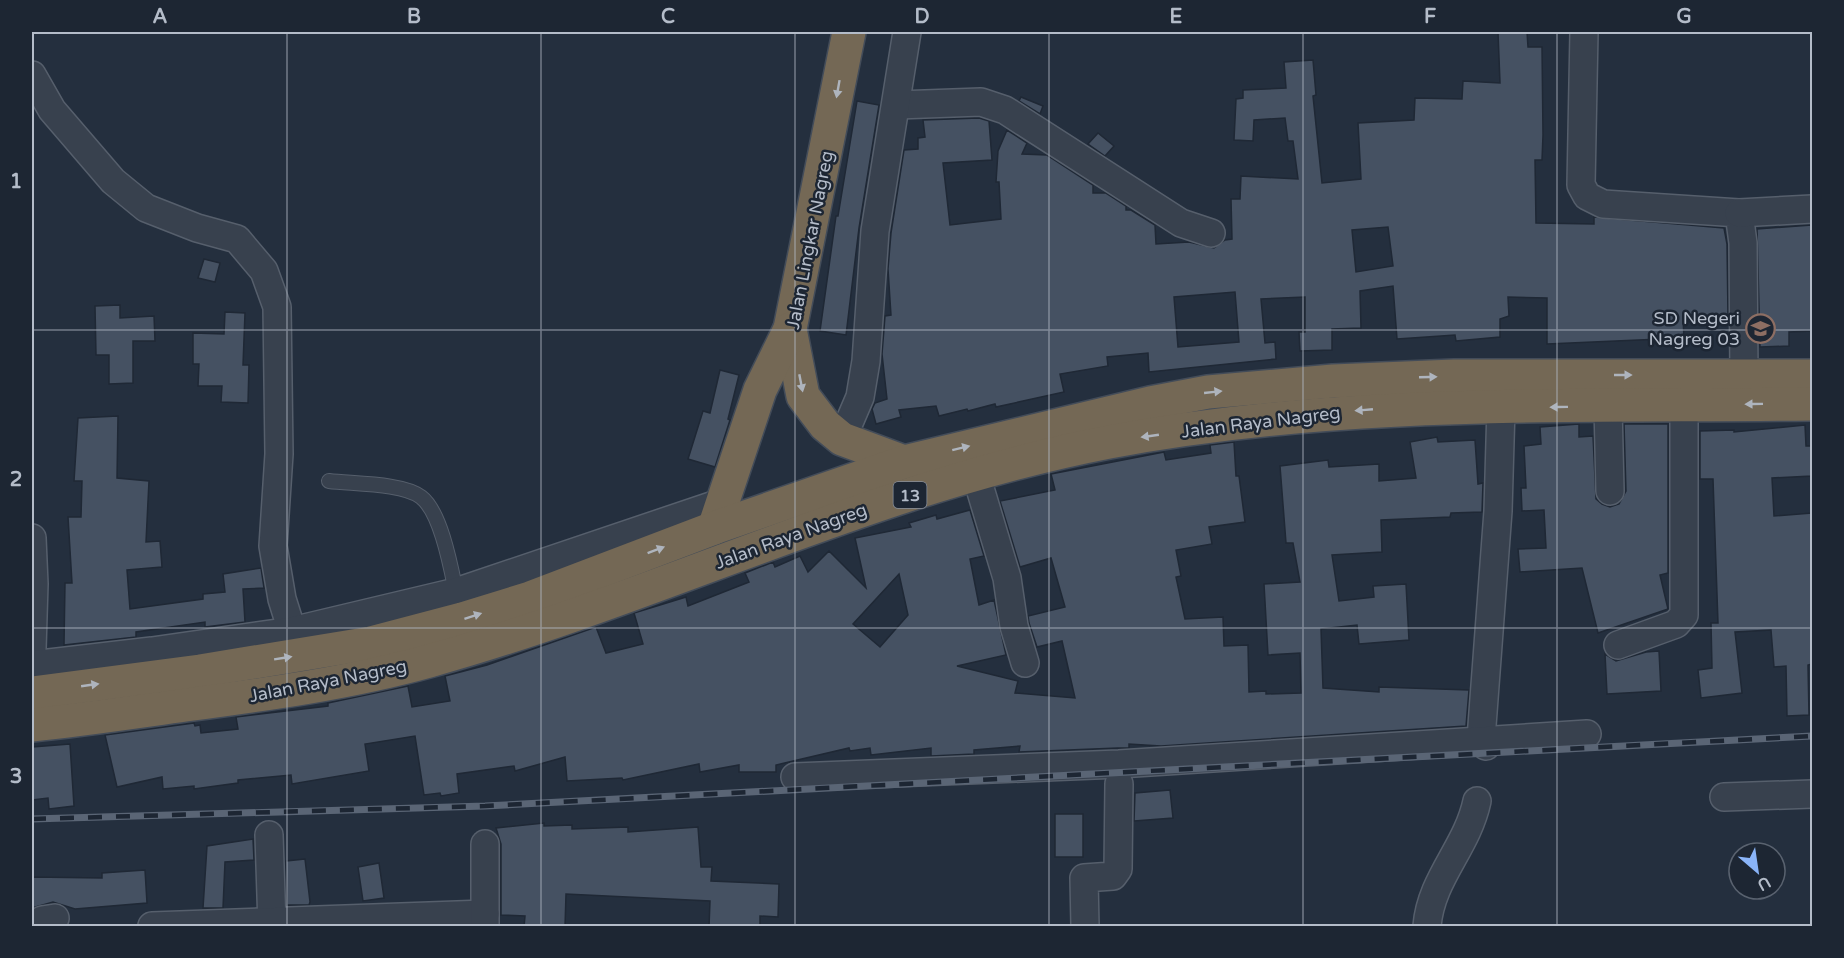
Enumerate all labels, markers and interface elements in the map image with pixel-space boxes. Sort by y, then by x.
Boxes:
text: A [153,5,168,29]
text: B [407,5,421,29]
text: C [661,5,675,29]
text: D [914,5,930,29]
text: E [1170,5,1183,29]
text: F [1424,5,1436,29]
text: G [1676,5,1692,29]
one-way arrow [833,80,842,99]
street label: Jalan Lingkar Nagreg [782,149,838,331]
text: 1 [10,170,22,194]
place label: SD Negeri Nagreg 03 [1649,307,1740,350]
school or university icon: SD Negeri Nagreg 03 [1745,312,1777,344]
one-way arrow [1614,370,1633,380]
one-way arrow [1419,373,1438,382]
one-way arrow [797,374,806,393]
one-way arrow [1203,387,1222,397]
one-way arrow [1745,399,1764,409]
street label: Jalan Raya Nagreg [1180,401,1342,443]
one-way arrow [1550,402,1569,411]
one-way arrow [1355,405,1374,415]
one-way arrow [1140,431,1159,440]
one-way arrow [952,443,970,453]
text: 2 [10,468,22,492]
road number: 13 [894,482,926,508]
street label: Jalan Raya Nagreg [712,498,870,574]
one-way arrow [648,545,666,555]
one-way arrow [464,611,482,620]
one-way arrow [273,653,292,662]
street label: Jalan Raya Nagreg [247,655,409,707]
one-way arrow [80,681,99,690]
text: 3 [10,765,22,789]
north arrow [1727,841,1787,901]
text: U [1754,872,1774,895]

